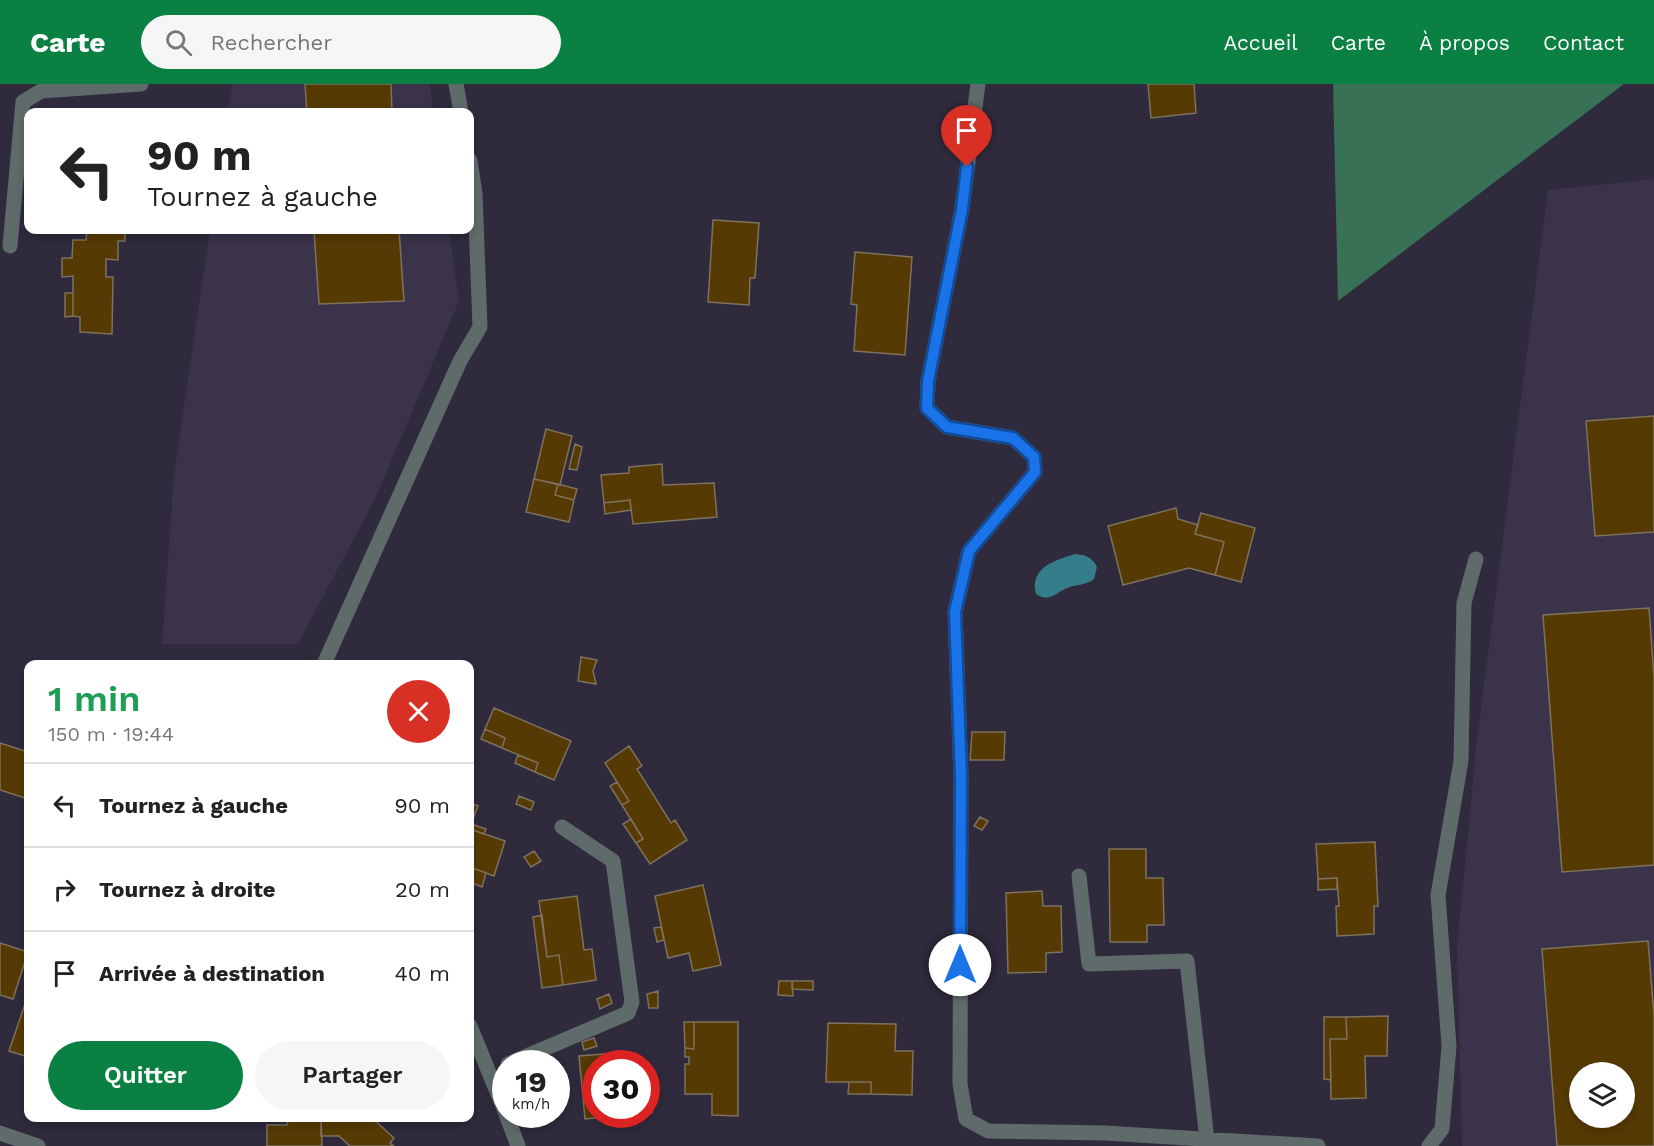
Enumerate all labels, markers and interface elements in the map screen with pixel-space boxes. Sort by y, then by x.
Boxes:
search box [141,15,561,69]
text: Carte [30,26,105,59]
icon: search [162,26,195,59]
text: Rechercher [210,30,332,55]
text: Accueil [1223,30,1298,55]
text: Carte [1331,30,1386,55]
text: À propos [1419,30,1510,55]
text: Contact [1543,30,1624,55]
pin [941,105,992,167]
icon: arrive [950,114,983,147]
text: 90 m [147,131,251,180]
icon: left [48,132,126,210]
text: Tournez à gauche [147,181,378,213]
text: 1 min [48,678,140,720]
button: close [387,680,450,743]
text: 150 m · 19:44 [48,722,174,746]
icon: left [48,789,81,822]
text: Tournez à gauche [99,793,288,818]
text: 90 m [394,793,450,818]
icon: right [48,873,81,906]
text: Tournez à droite [99,877,276,902]
text: 20 m [395,877,450,902]
position arrow [928,933,992,997]
icon: arrive [48,957,81,990]
text: Arrivée à destination [99,961,325,986]
text: 40 m [394,961,450,986]
button: Quitter [48,1041,243,1110]
button: Partager [255,1041,450,1110]
speed limit sign: 30 [582,1050,660,1128]
map controls [1569,1062,1635,1128]
button: layers [1569,1062,1635,1128]
text: 19 [515,1064,547,1099]
text: km/h [512,1095,550,1113]

